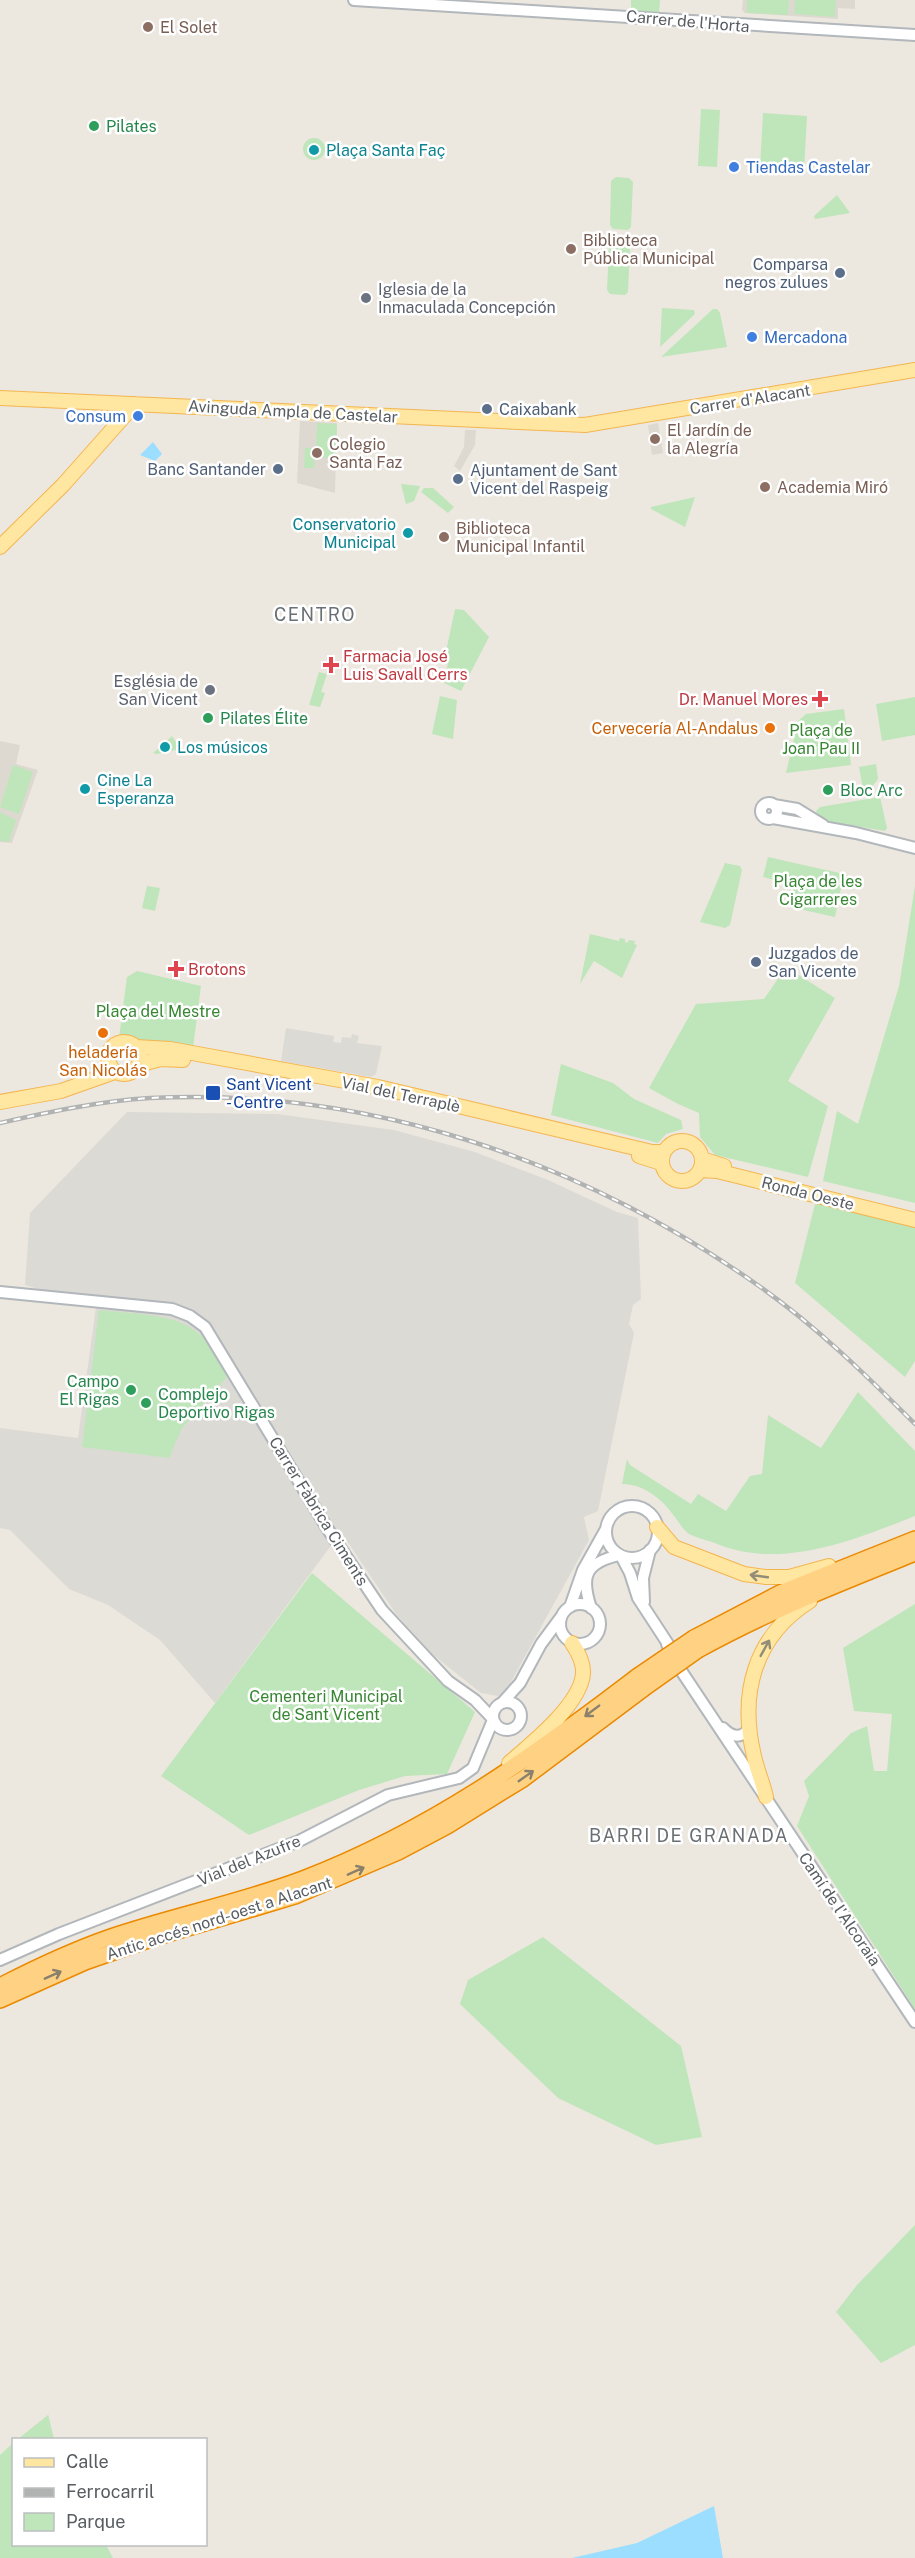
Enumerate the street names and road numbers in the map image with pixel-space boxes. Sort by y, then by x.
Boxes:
street label: Carrer de l'Horta [625,7,750,36]
street label: Carrer d'Alacant [688,381,812,418]
street label: Avinguda Ampla de Castelar [188,397,398,426]
street label: Vial del Terraplè [340,1073,462,1116]
street label: Ronda Oeste [760,1173,856,1214]
street label: Carrer Fàbrica Ciments [265,1433,372,1589]
street label: Vial del Azufre [195,1831,303,1890]
street label: Camí de l'Alcoraia [795,1849,885,1970]
street label: Antic accés nord-oest a Alacant [104,1873,335,1964]

